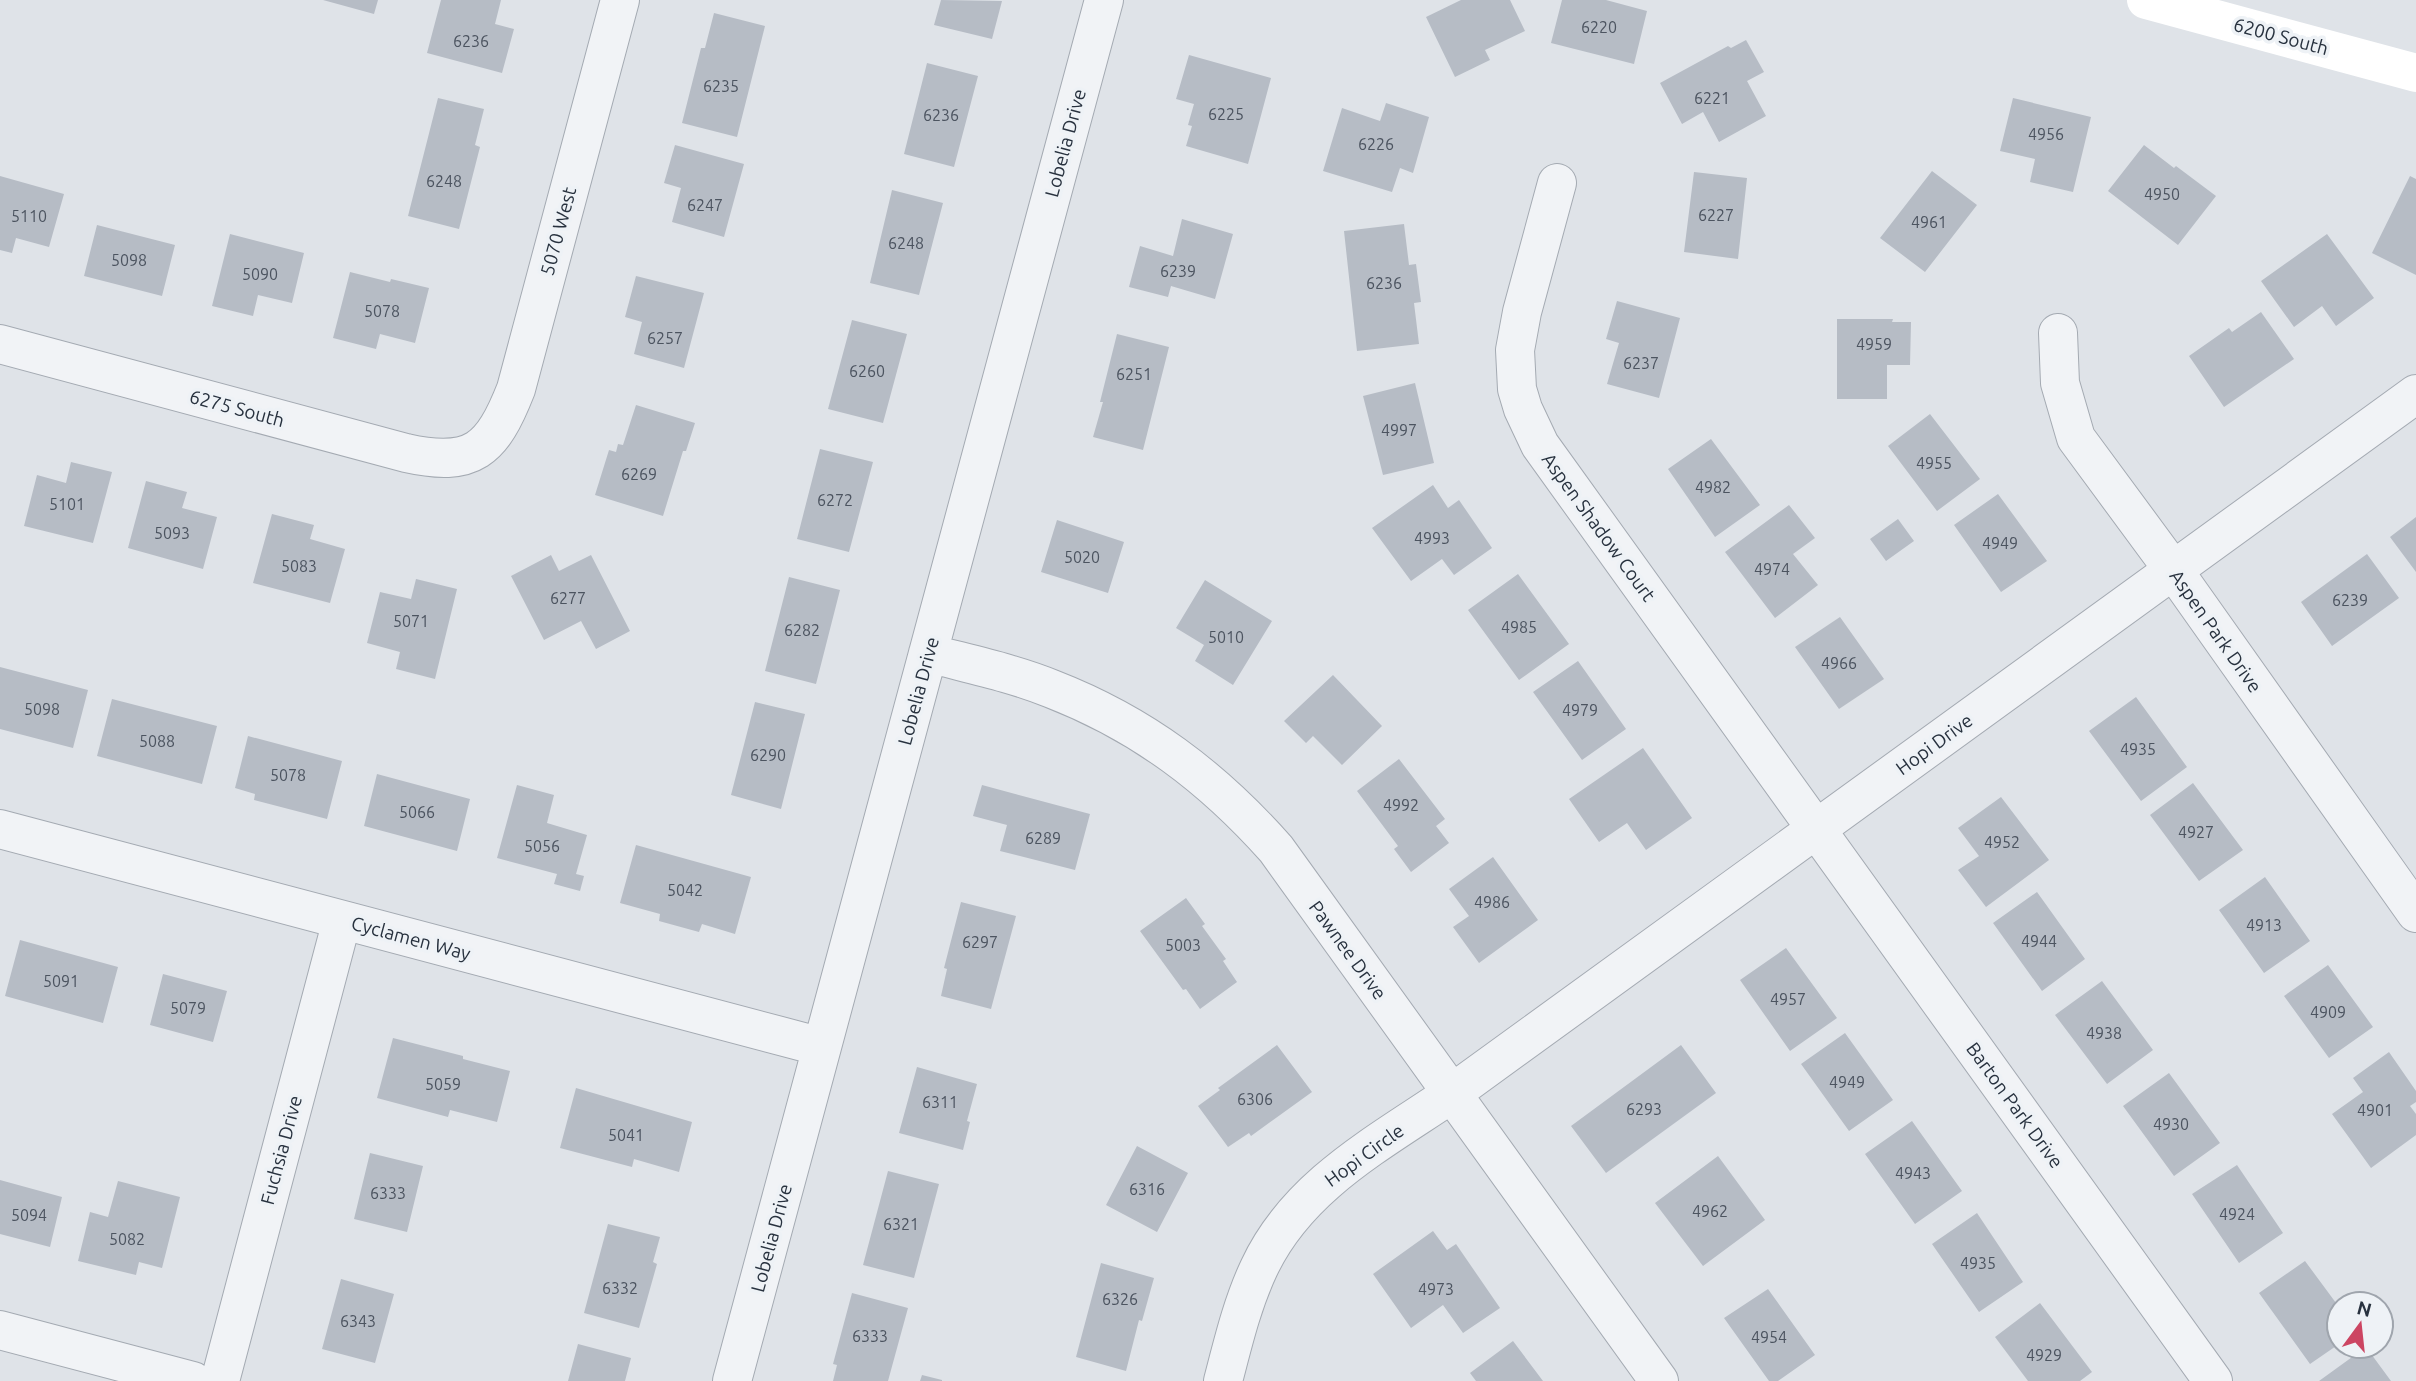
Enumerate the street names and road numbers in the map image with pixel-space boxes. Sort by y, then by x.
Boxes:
street label: 6200 South [2231,13,2331,59]
street label: Lobelia Drive [1040,87,1090,199]
street label: 5070 West [536,184,580,278]
street label: 6275 South [187,385,287,431]
street label: Aspen Shadow Court [1538,449,1660,606]
street label: Aspen Park Drive [2165,565,2267,697]
street label: Lobelia Drive [893,635,943,747]
street label: Hopi Drive [1891,709,1977,779]
street label: Pawnee Drive [1305,896,1391,1004]
street label: Cyclamen Way [349,912,473,964]
street label: Barton Park Drive [1962,1038,2068,1172]
street label: Fuchsia Drive [256,1093,306,1207]
street label: Hopi Circle [1320,1119,1408,1191]
street label: Lobelia Drive [746,1182,796,1294]

